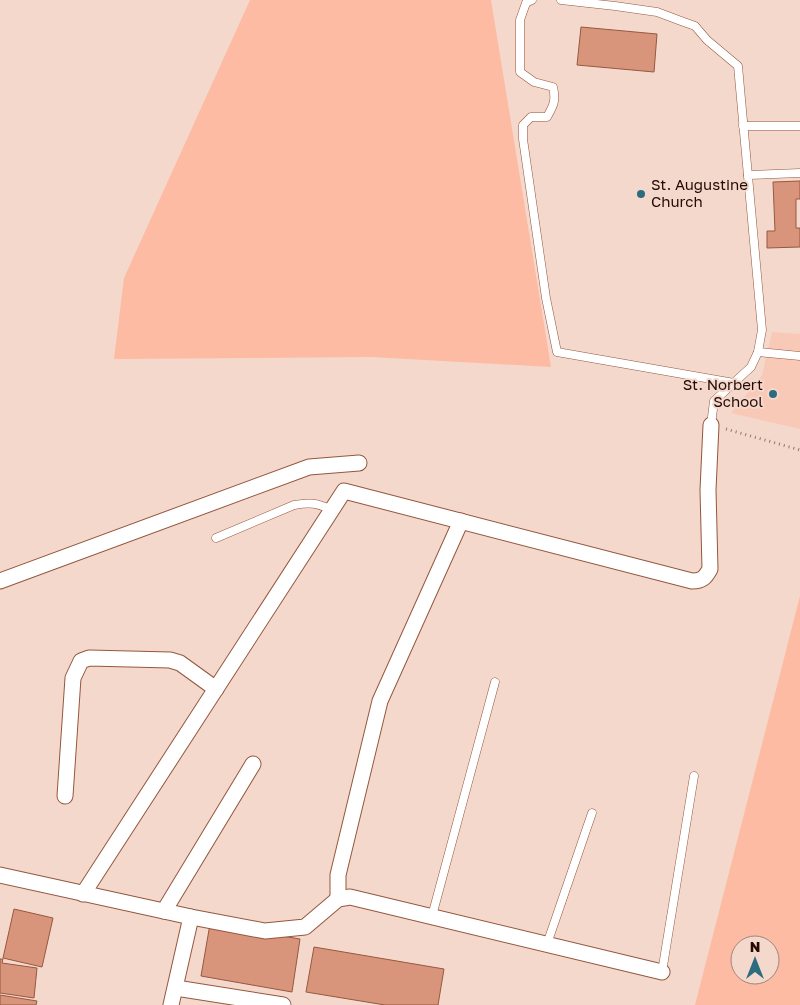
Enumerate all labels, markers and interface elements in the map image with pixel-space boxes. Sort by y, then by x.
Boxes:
place label: St. Augustine Church [651,175,748,210]
marker: St. Augustine Church [635,188,647,200]
place label: St. Norbert School [683,375,763,410]
marker: St. Norbert School [767,388,779,400]
north arrow [730,935,780,985]
text: N [750,938,760,955]

